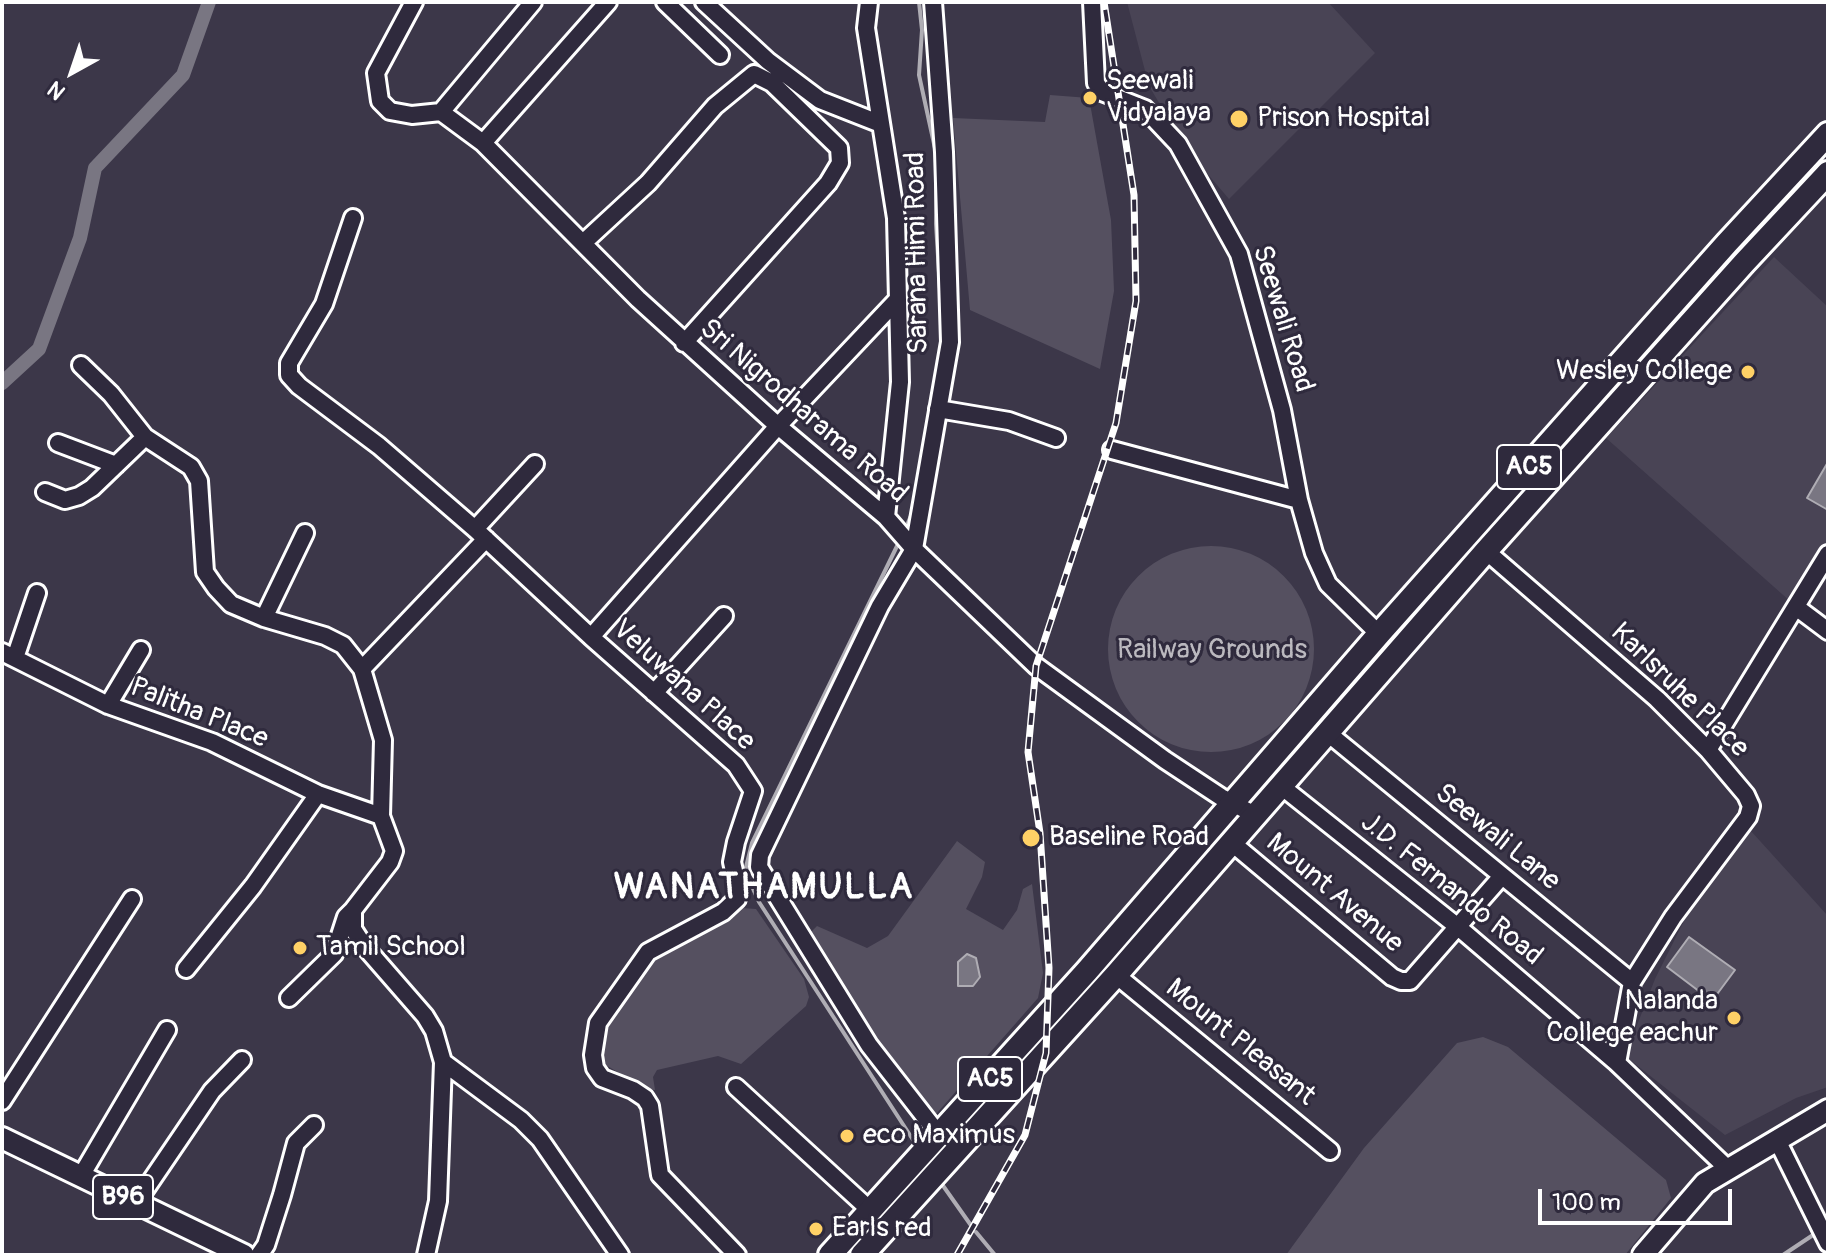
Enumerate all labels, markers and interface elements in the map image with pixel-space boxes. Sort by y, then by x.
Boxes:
north arrow [32,32,112,112]
place label: Seewali Vidyalaya [1106,65,1211,131]
text: N [42,75,71,106]
marker: Seewali Vidyalaya [1081,89,1099,107]
place label: Prison Hospital [1257,102,1431,136]
marker: Prison Hospital [1228,108,1250,130]
street label: Sarana Himi Road [899,152,937,354]
street label: Seewali Road [1244,242,1320,396]
street label: Sri Nigrodharama Road [692,312,914,512]
place label: Wesley College [1556,355,1732,389]
marker: Wesley College [1739,363,1757,381]
road number: AC5 [1497,445,1561,489]
street label: Veluwana Place [605,613,761,759]
street label: Karlsruhe Place [1603,617,1755,765]
park label: Railway Grounds [1117,634,1307,668]
street label: Palitha Place [125,671,273,757]
street label: Seewali Lane [1428,777,1566,899]
street label: J.D. Fernando Road [1353,807,1549,973]
place label: Baseline Road [1049,821,1209,855]
marker: Baseline Road [1020,827,1042,849]
street label: Mount Avenue [1259,827,1409,961]
district label: WANATHAMULLA [614,867,914,911]
place label: Tamil School [316,931,466,965]
marker: Tamil School [291,939,309,957]
street label: Mount Pleasant [1158,972,1322,1114]
place label: Nalanda College eachur [1546,985,1718,1051]
marker: Nalanda College eachur [1725,1009,1743,1027]
road number: AC5 [958,1057,1022,1101]
place label: eco Maximus [863,1119,1015,1153]
marker: eco Maximus [838,1127,856,1145]
scale bar [1542,1173,1736,1223]
road number: B96 [93,1175,153,1219]
text: 100 m [1552,1188,1621,1217]
place label: Earls red [832,1212,932,1246]
marker: Earls red [807,1220,825,1238]

